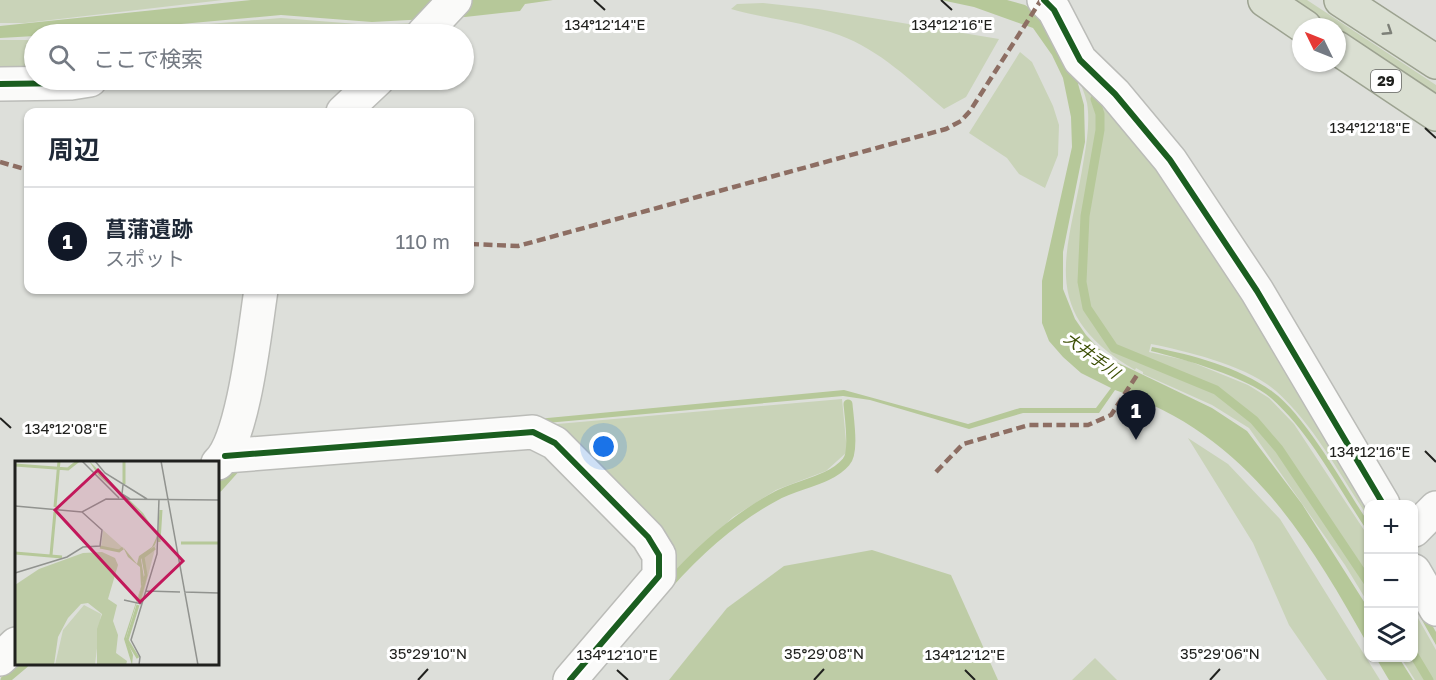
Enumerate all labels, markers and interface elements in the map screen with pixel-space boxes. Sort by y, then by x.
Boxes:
text: 134°12'14"E [564,15,646,33]
text: 134°12'16"E [912,15,992,33]
north arrow [1292,18,1346,72]
search box [24,24,474,90]
one-way arrow [1381,24,1392,35]
icon: search [45,41,78,74]
text: ここで検索 [93,45,203,72]
road number: 29 [1371,70,1401,92]
text: 134°12'18"E [1329,118,1411,136]
text: 周辺 [48,134,100,165]
text: 菖蒲遺跡 [105,215,193,242]
text: 1 [62,229,73,253]
text: 110 m [396,229,450,253]
text: スポット [105,246,185,270]
water label: 大井手川 [1060,328,1125,383]
pin: 1 [1116,390,1156,440]
text: 134°12'08"E [24,419,108,437]
your location [589,432,618,461]
text: 134°12'16"E [1330,442,1410,460]
inset map [15,461,219,665]
map controls [1364,500,1418,662]
button: + [1364,500,1418,554]
button: − [1364,554,1418,608]
button: layers [1364,608,1418,662]
text: 35°29'10"N [389,644,467,662]
text: 35°29'08"N [784,644,864,662]
text: 35°29'06"N [1180,644,1260,662]
text: 134°12'10"E [576,645,658,663]
text: 134°12'12"E [925,645,1005,663]

